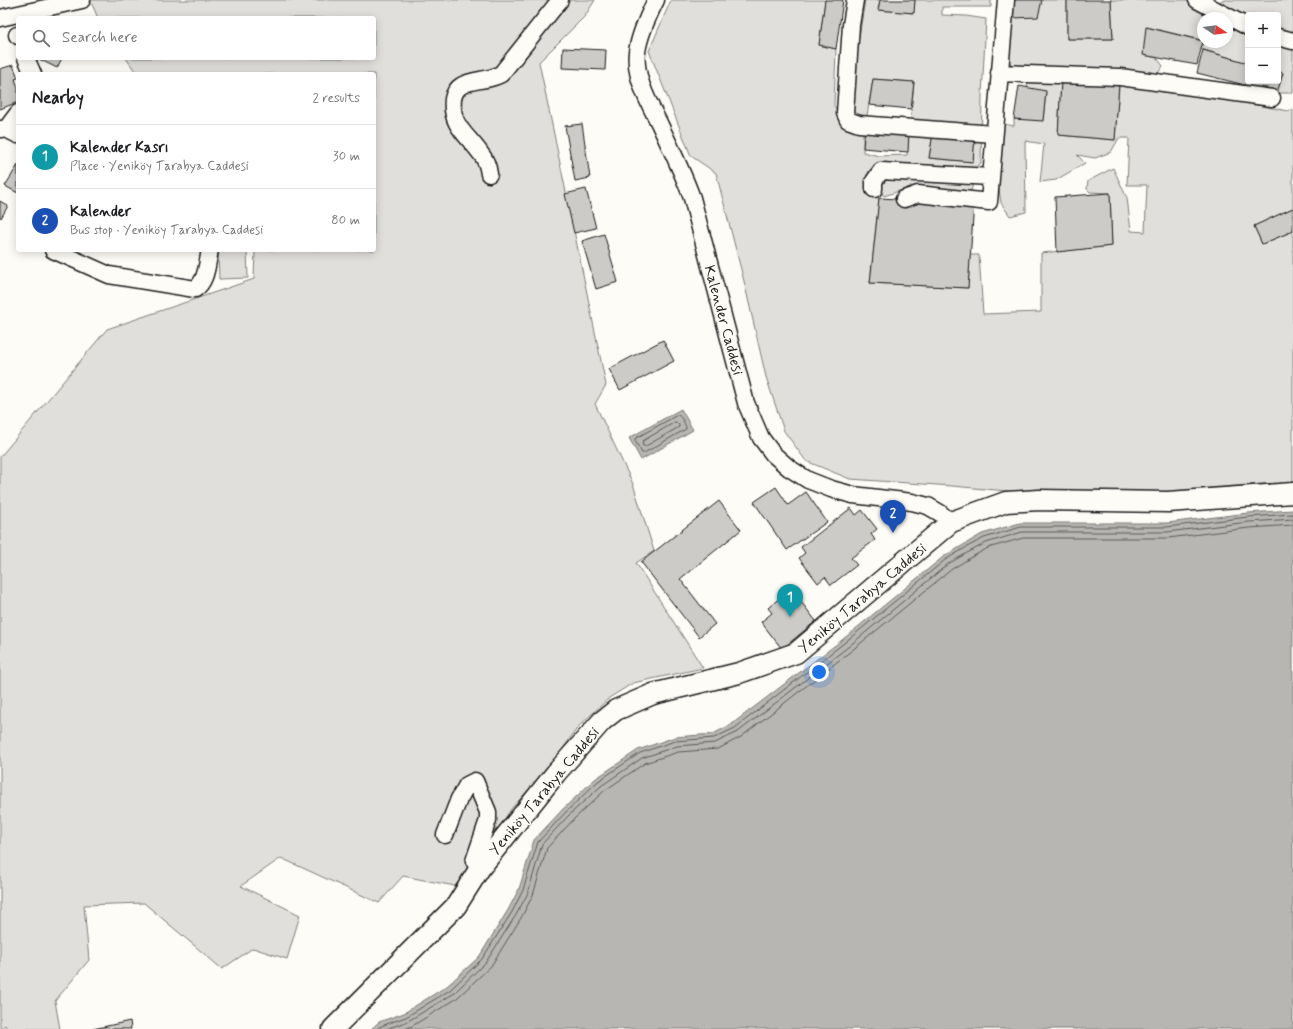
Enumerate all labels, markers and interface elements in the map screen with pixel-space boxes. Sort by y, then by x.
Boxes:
north arrow [1197,12,1233,48]
map controls [1245,12,1281,84]
button: + [1245,12,1281,48]
search box [16,16,376,60]
icon: search [30,27,52,49]
text: Search here [62,28,138,48]
button: − [1245,48,1281,84]
text: Nearby [32,87,84,109]
text: 2 results [313,90,360,107]
text: Kalender Kasrı [70,138,169,158]
text: 1 [42,148,48,165]
text: 30 m [333,148,360,165]
text: Place · Yeniköy Tarabya Caddesi [70,158,249,175]
text: Kalender [70,202,131,222]
text: 2 [42,212,48,229]
text: 80 m [331,212,360,229]
text: Bus stop · Yeniköy Tarabya Caddesi [70,222,263,239]
street label: Kalender Caddesi [699,263,747,377]
pin: 2 [880,500,906,533]
street label: Yeniköy Tarabya Caddesi [794,539,931,658]
pin: 1 [777,584,803,617]
your location [809,662,829,682]
street label: Yeniköy Tarabya Caddesi [485,723,604,860]

